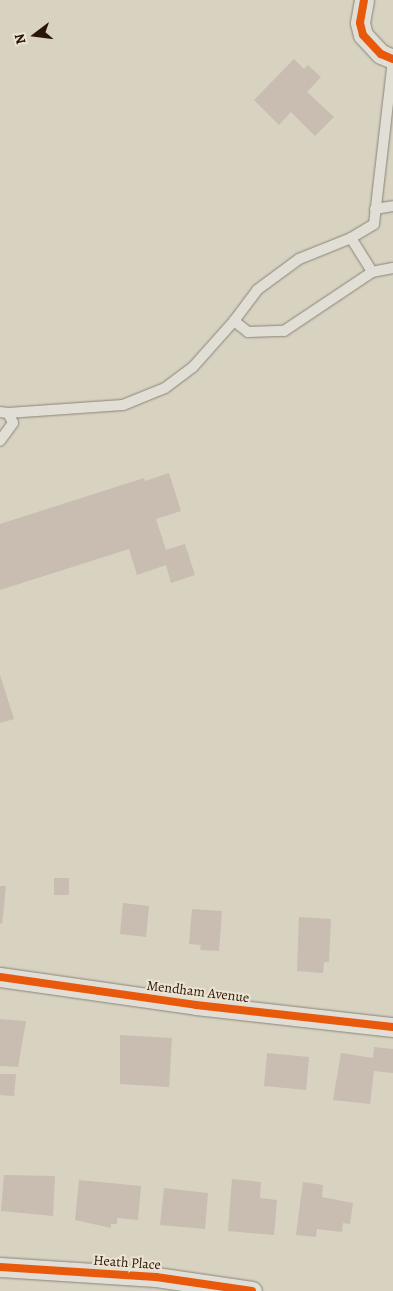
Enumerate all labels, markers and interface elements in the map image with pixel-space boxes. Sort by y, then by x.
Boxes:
north arrow [10,10,60,60]
text: N [10,32,31,46]
street label: Mendham Avenue [146,977,250,1007]
street label: Heath Place [93,1252,161,1274]

